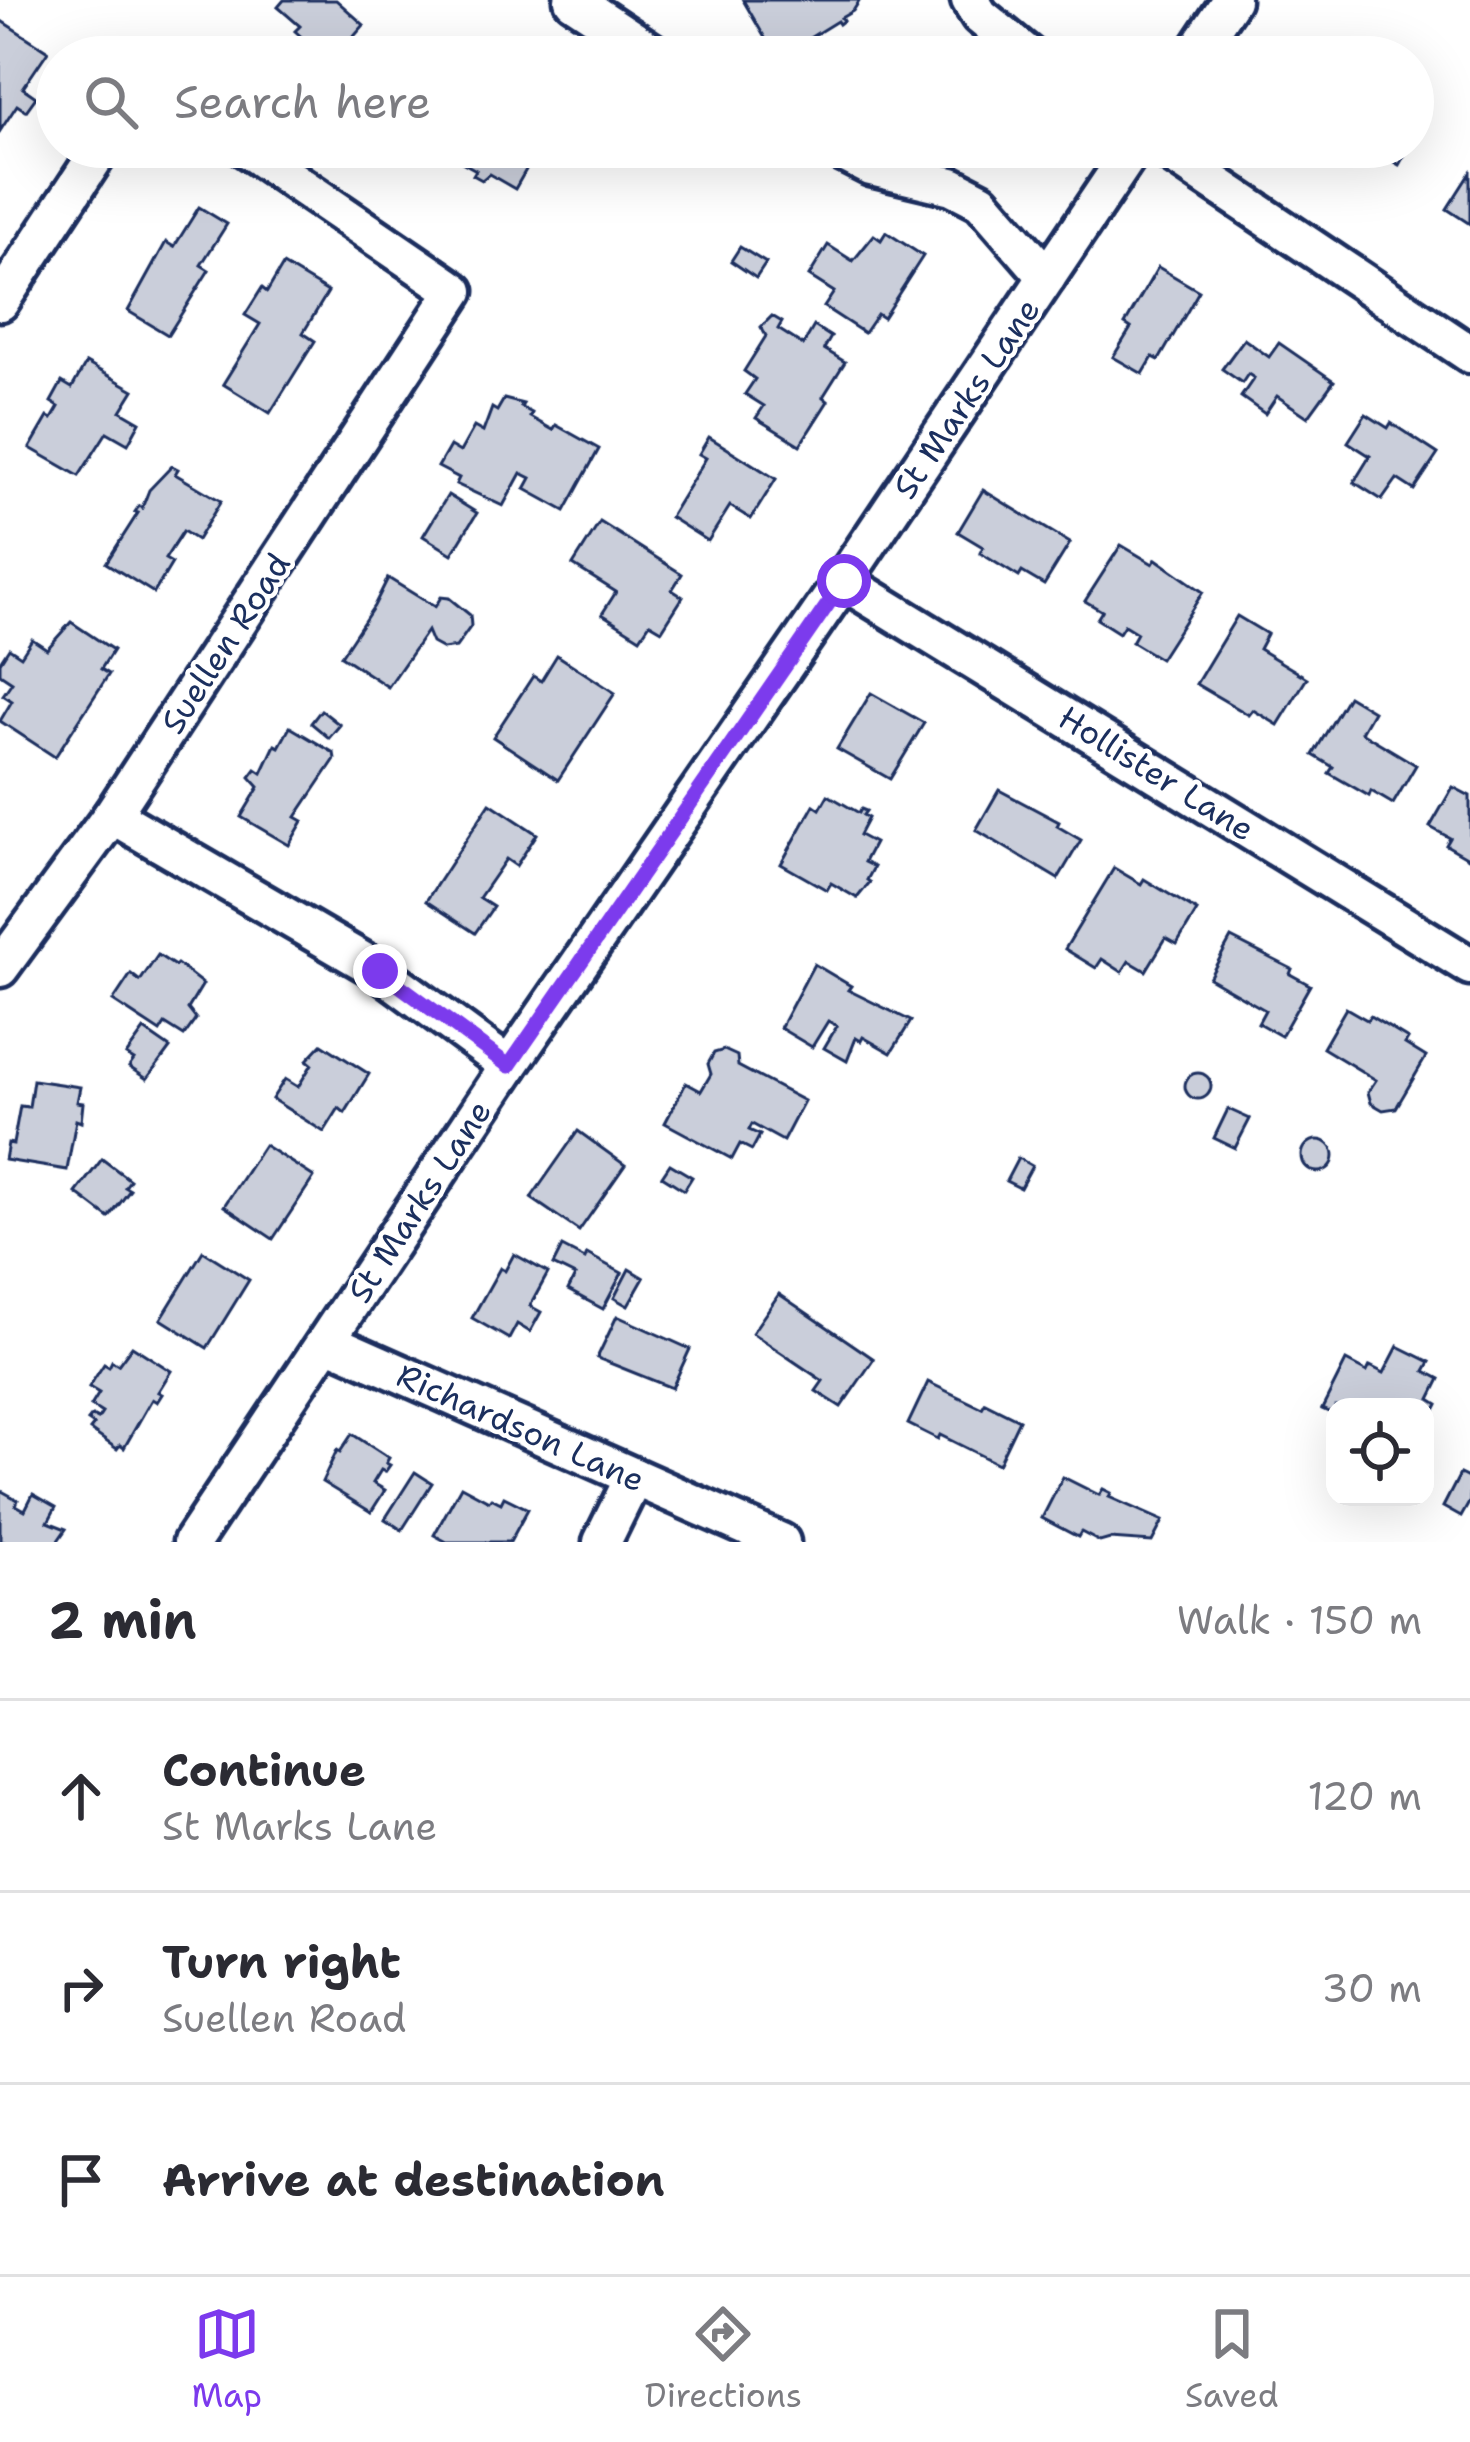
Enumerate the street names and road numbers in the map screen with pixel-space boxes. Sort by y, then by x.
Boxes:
street label: St Marks Lane [883,289,1050,507]
street label: Suellen Road [150,544,301,742]
street label: Hollister Lane [1050,695,1263,852]
street label: St Marks Lane [337,1091,502,1311]
street label: Richardson Lane [390,1353,652,1502]

